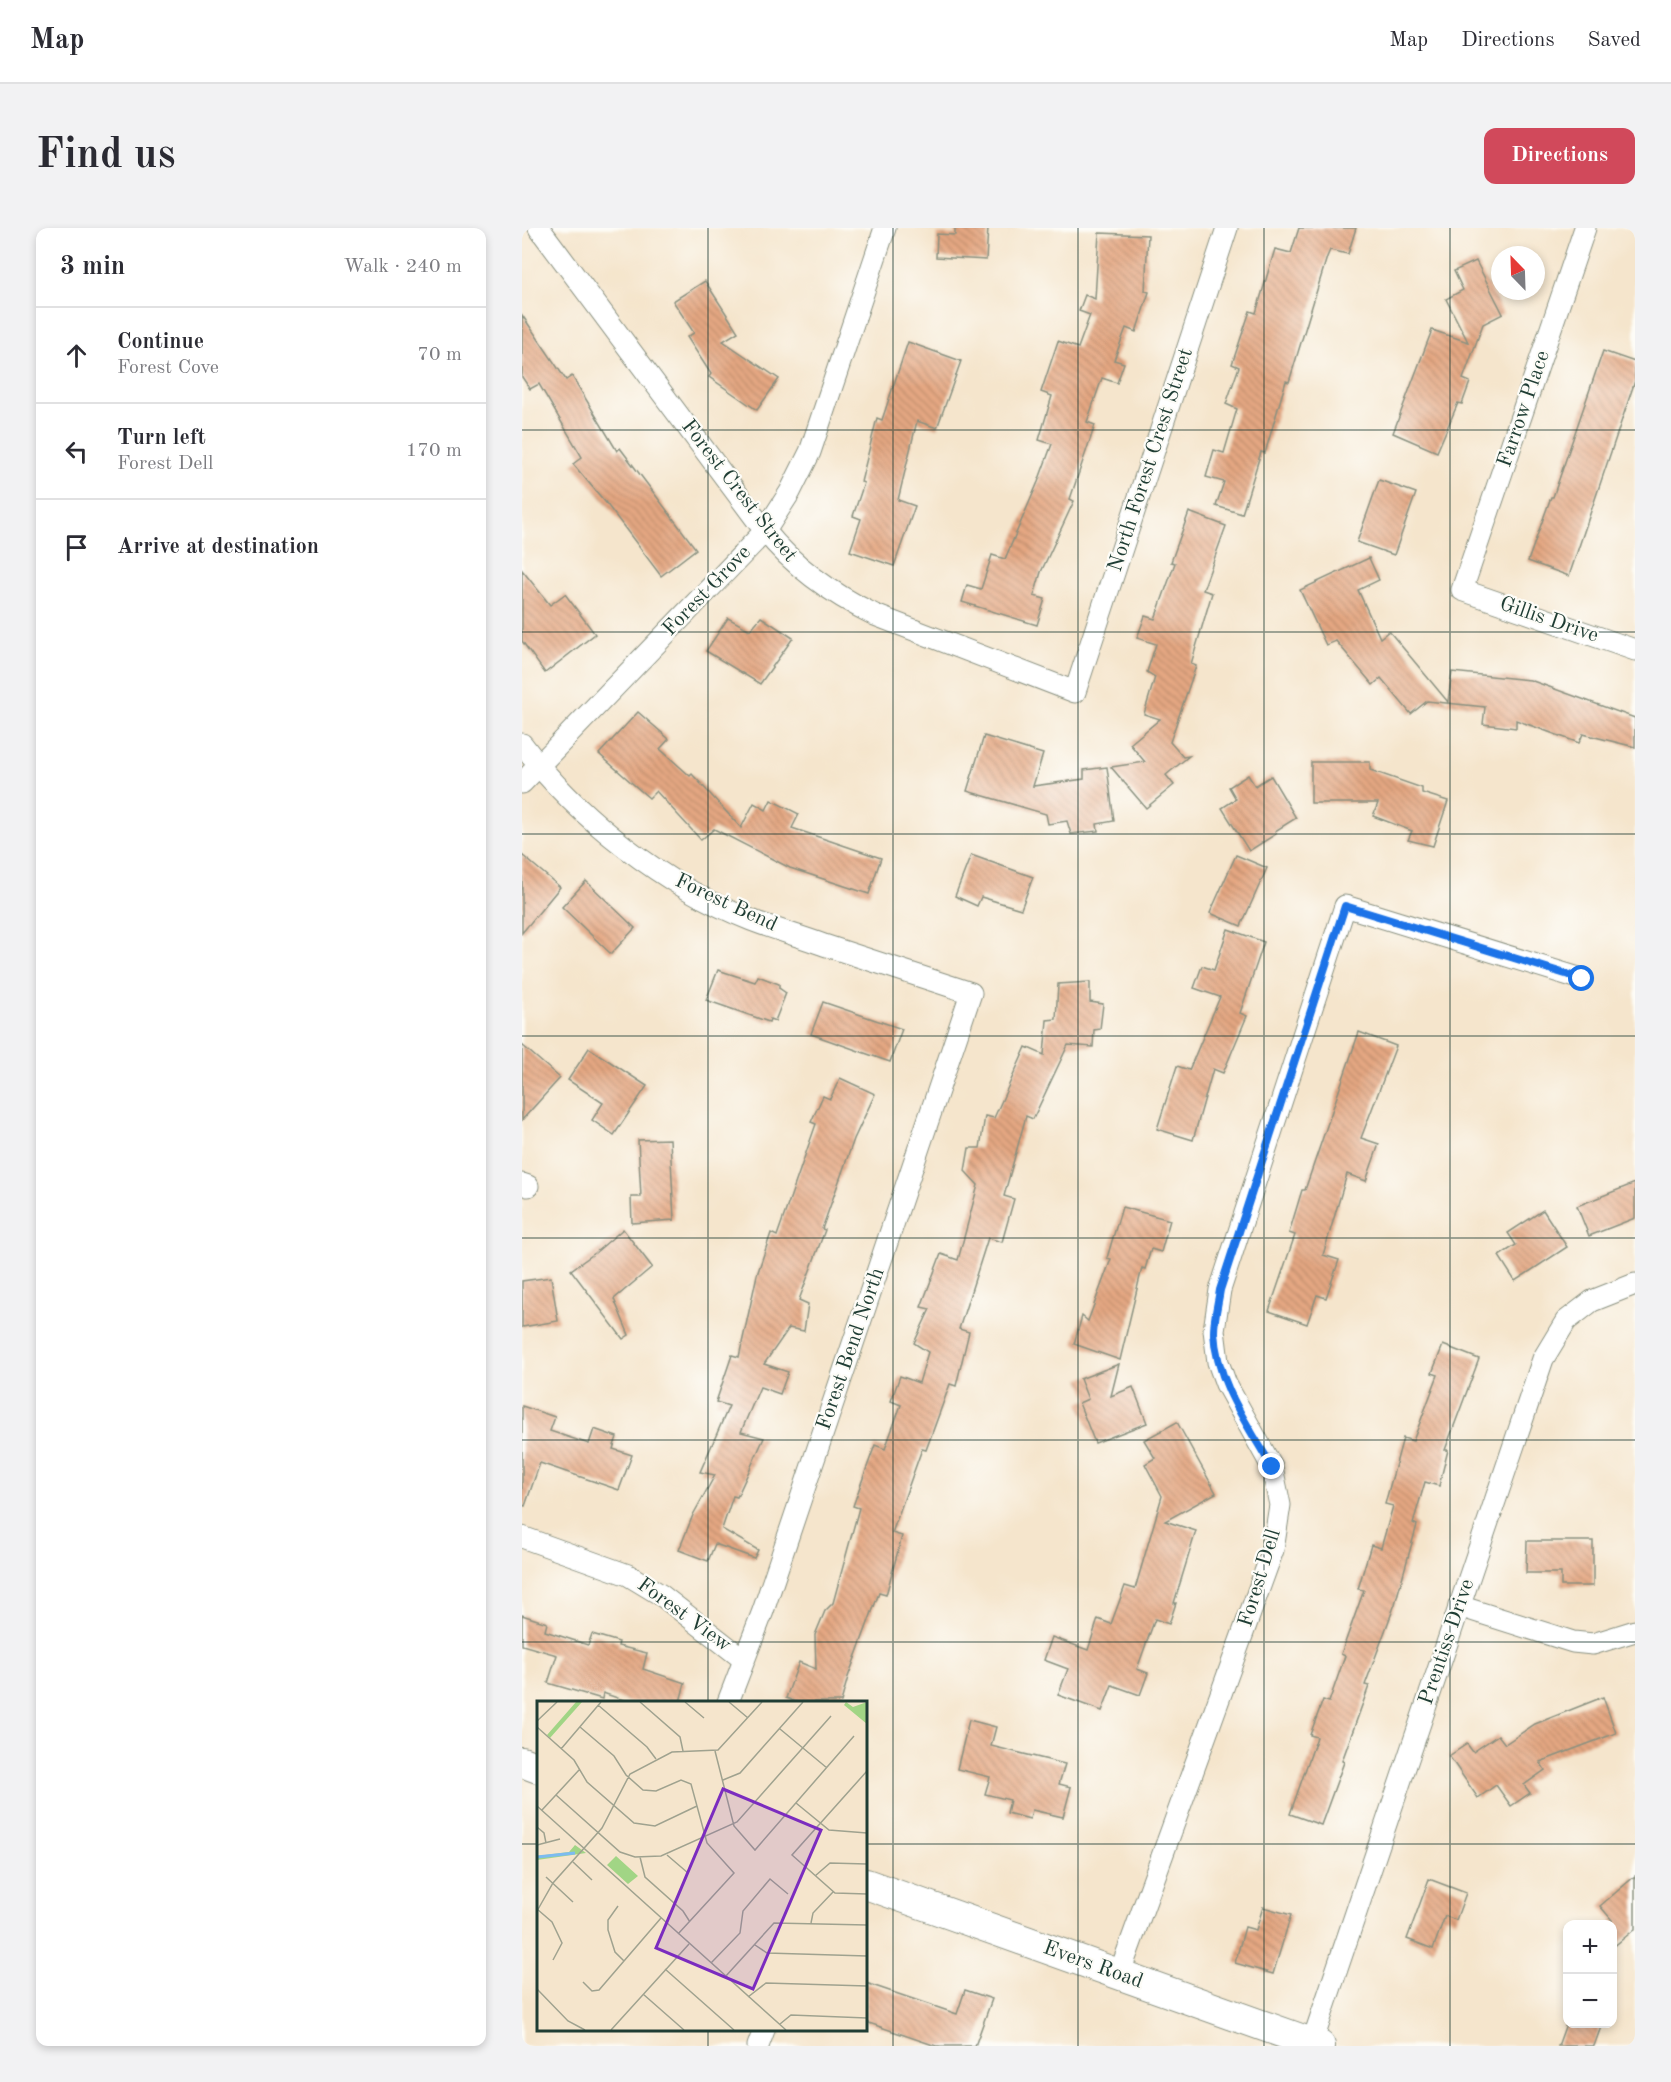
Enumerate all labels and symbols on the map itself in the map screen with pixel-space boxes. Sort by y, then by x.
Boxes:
north arrow [1491,246,1545,300]
street label: North Forest Crest Street [1105,346,1197,574]
street label: Farrow Place [1494,348,1554,470]
street label: Forest Crest Street [677,416,801,566]
street label: Forest Grove [659,542,755,640]
street label: Gillis Drive [1497,593,1601,647]
street label: Forest Bend [672,870,780,936]
route start [1568,965,1594,991]
street label: Forest Bend North [813,1265,889,1433]
route end [1258,1453,1284,1479]
street label: Forest Dell [1235,1526,1285,1629]
street label: Forest View [633,1574,735,1656]
street label: Prentiss Drive [1416,1576,1478,1708]
inset map [537,1701,867,2031]
street label: Evers Road [1040,1937,1146,1993]

